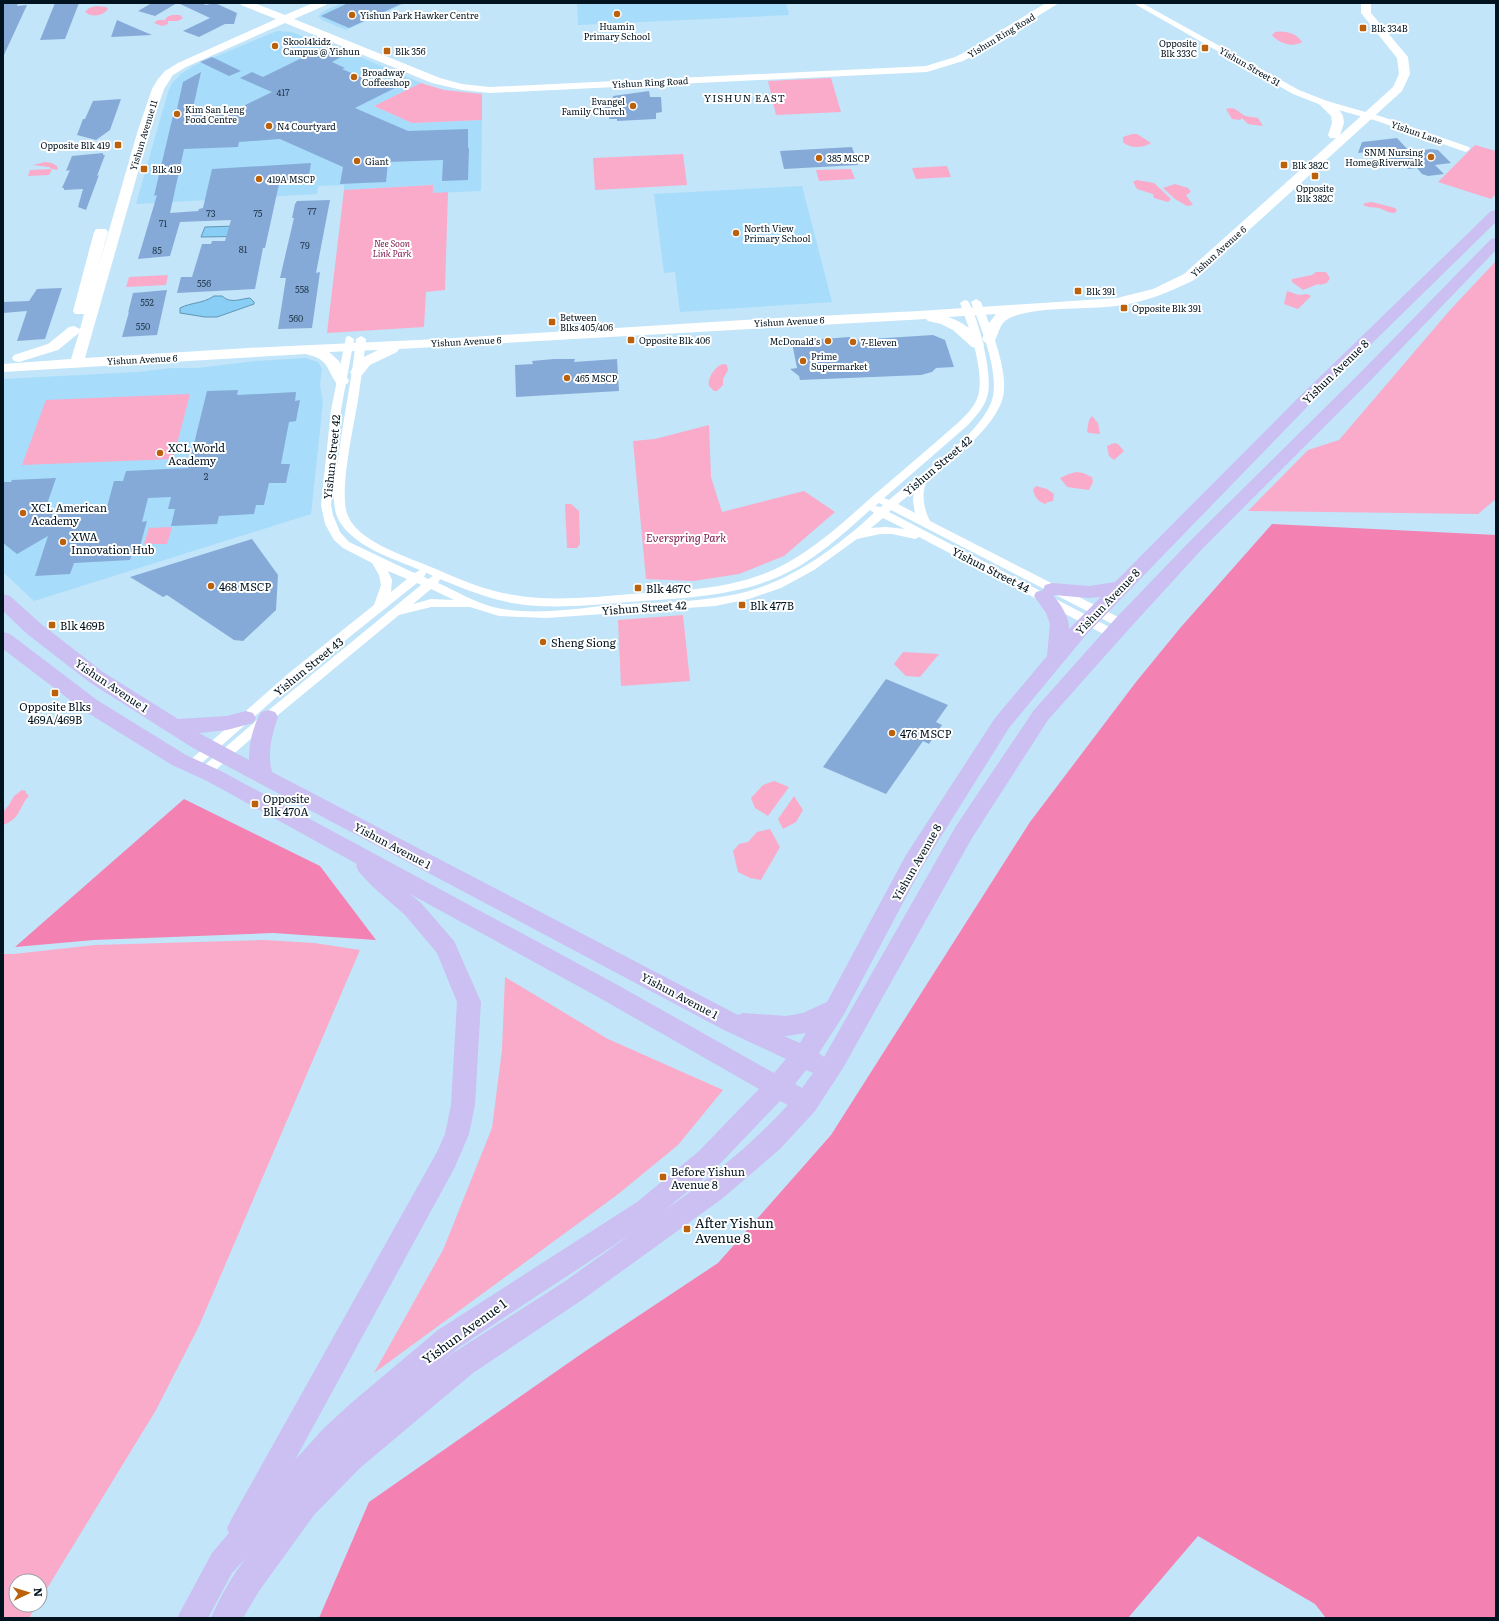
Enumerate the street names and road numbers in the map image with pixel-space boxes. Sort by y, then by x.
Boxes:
street label: Yishun Ring Road [965,9,1038,61]
street label: Yishun Street 31 [1217,43,1283,89]
street label: Yishun Ring Road [611,73,689,91]
street label: Yishun Avenue 11 [126,98,160,172]
street label: Yishun Lane [1389,117,1445,147]
street label: Yishun Avenue 6 [1187,222,1249,280]
street label: Yishun Avenue 6 [753,312,825,330]
street label: Yishun Avenue 6 [430,332,502,350]
street label: Yishun Avenue 8 [1298,335,1372,407]
street label: Yishun Avenue 6 [106,350,178,368]
street label: Yishun Street 42 [319,413,343,500]
street label: Yishun Street 42 [899,431,975,498]
street label: Yishun Street 44 [949,542,1033,596]
street label: Yishun Avenue 8 [1071,564,1143,638]
street label: Yishun Street 42 [601,596,687,618]
street label: Yishun Street 43 [270,633,346,699]
street label: Yishun Avenue 1 [72,655,152,716]
street label: Yishun Avenue 1 [352,818,435,872]
street label: Yishun Avenue 8 [887,820,945,904]
street label: Yishun Avenue 1 [639,968,722,1022]
street label: Yishun Avenue 1 [418,1294,510,1368]

